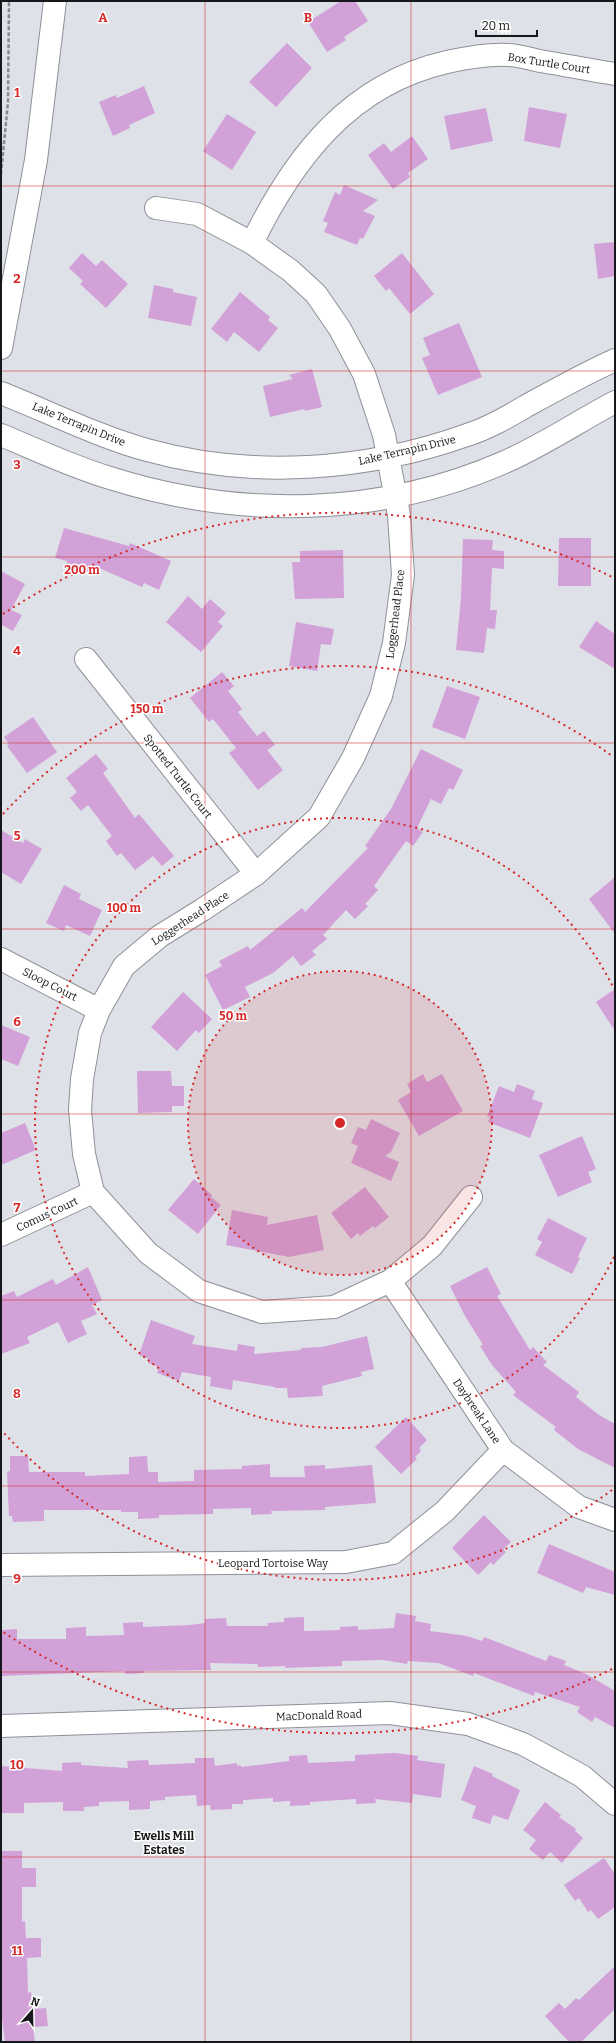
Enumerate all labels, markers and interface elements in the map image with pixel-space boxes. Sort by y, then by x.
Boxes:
text: A [98,10,108,25]
text: B [304,10,312,25]
scale bar [476,12,537,38]
text: 20 m [482,19,511,33]
street label: Box Turtle Court [507,51,591,76]
text: 1 [14,85,20,100]
text: 2 [13,271,21,286]
street label: Lake Terrapin Drive [30,400,127,449]
street label: Lake Terrapin Drive [357,433,457,468]
text: 3 [13,457,21,472]
text: 200 m [64,563,100,577]
street label: Loggerhead Place [384,569,407,659]
text: 4 [13,643,21,658]
text: 150 m [131,702,164,716]
street label: Spotted Turtle Court [141,731,215,821]
text: 5 [13,828,21,843]
street label: Loggerhead Place [149,889,231,948]
text: 100 m [107,901,142,915]
street label: Sloop Court [20,965,79,1004]
text: 50 m [219,1009,247,1023]
text: 6 [13,1014,21,1029]
centre of rings [333,1116,347,1130]
street label: Comus Court [14,1194,80,1234]
text: 7 [14,1200,21,1215]
street label: Daybreak Lane [450,1376,503,1446]
text: 8 [13,1386,21,1401]
street label: Leopard Tortoise Way [218,1557,328,1570]
text: 9 [13,1571,21,1586]
street label: MacDonald Road [276,1707,363,1723]
text: 10 [10,1757,24,1772]
district label: Ewells Mill Estates [134,1829,195,1857]
text: 11 [11,1943,23,1958]
north arrow [12,1991,52,2031]
text: N [29,1995,42,2010]

